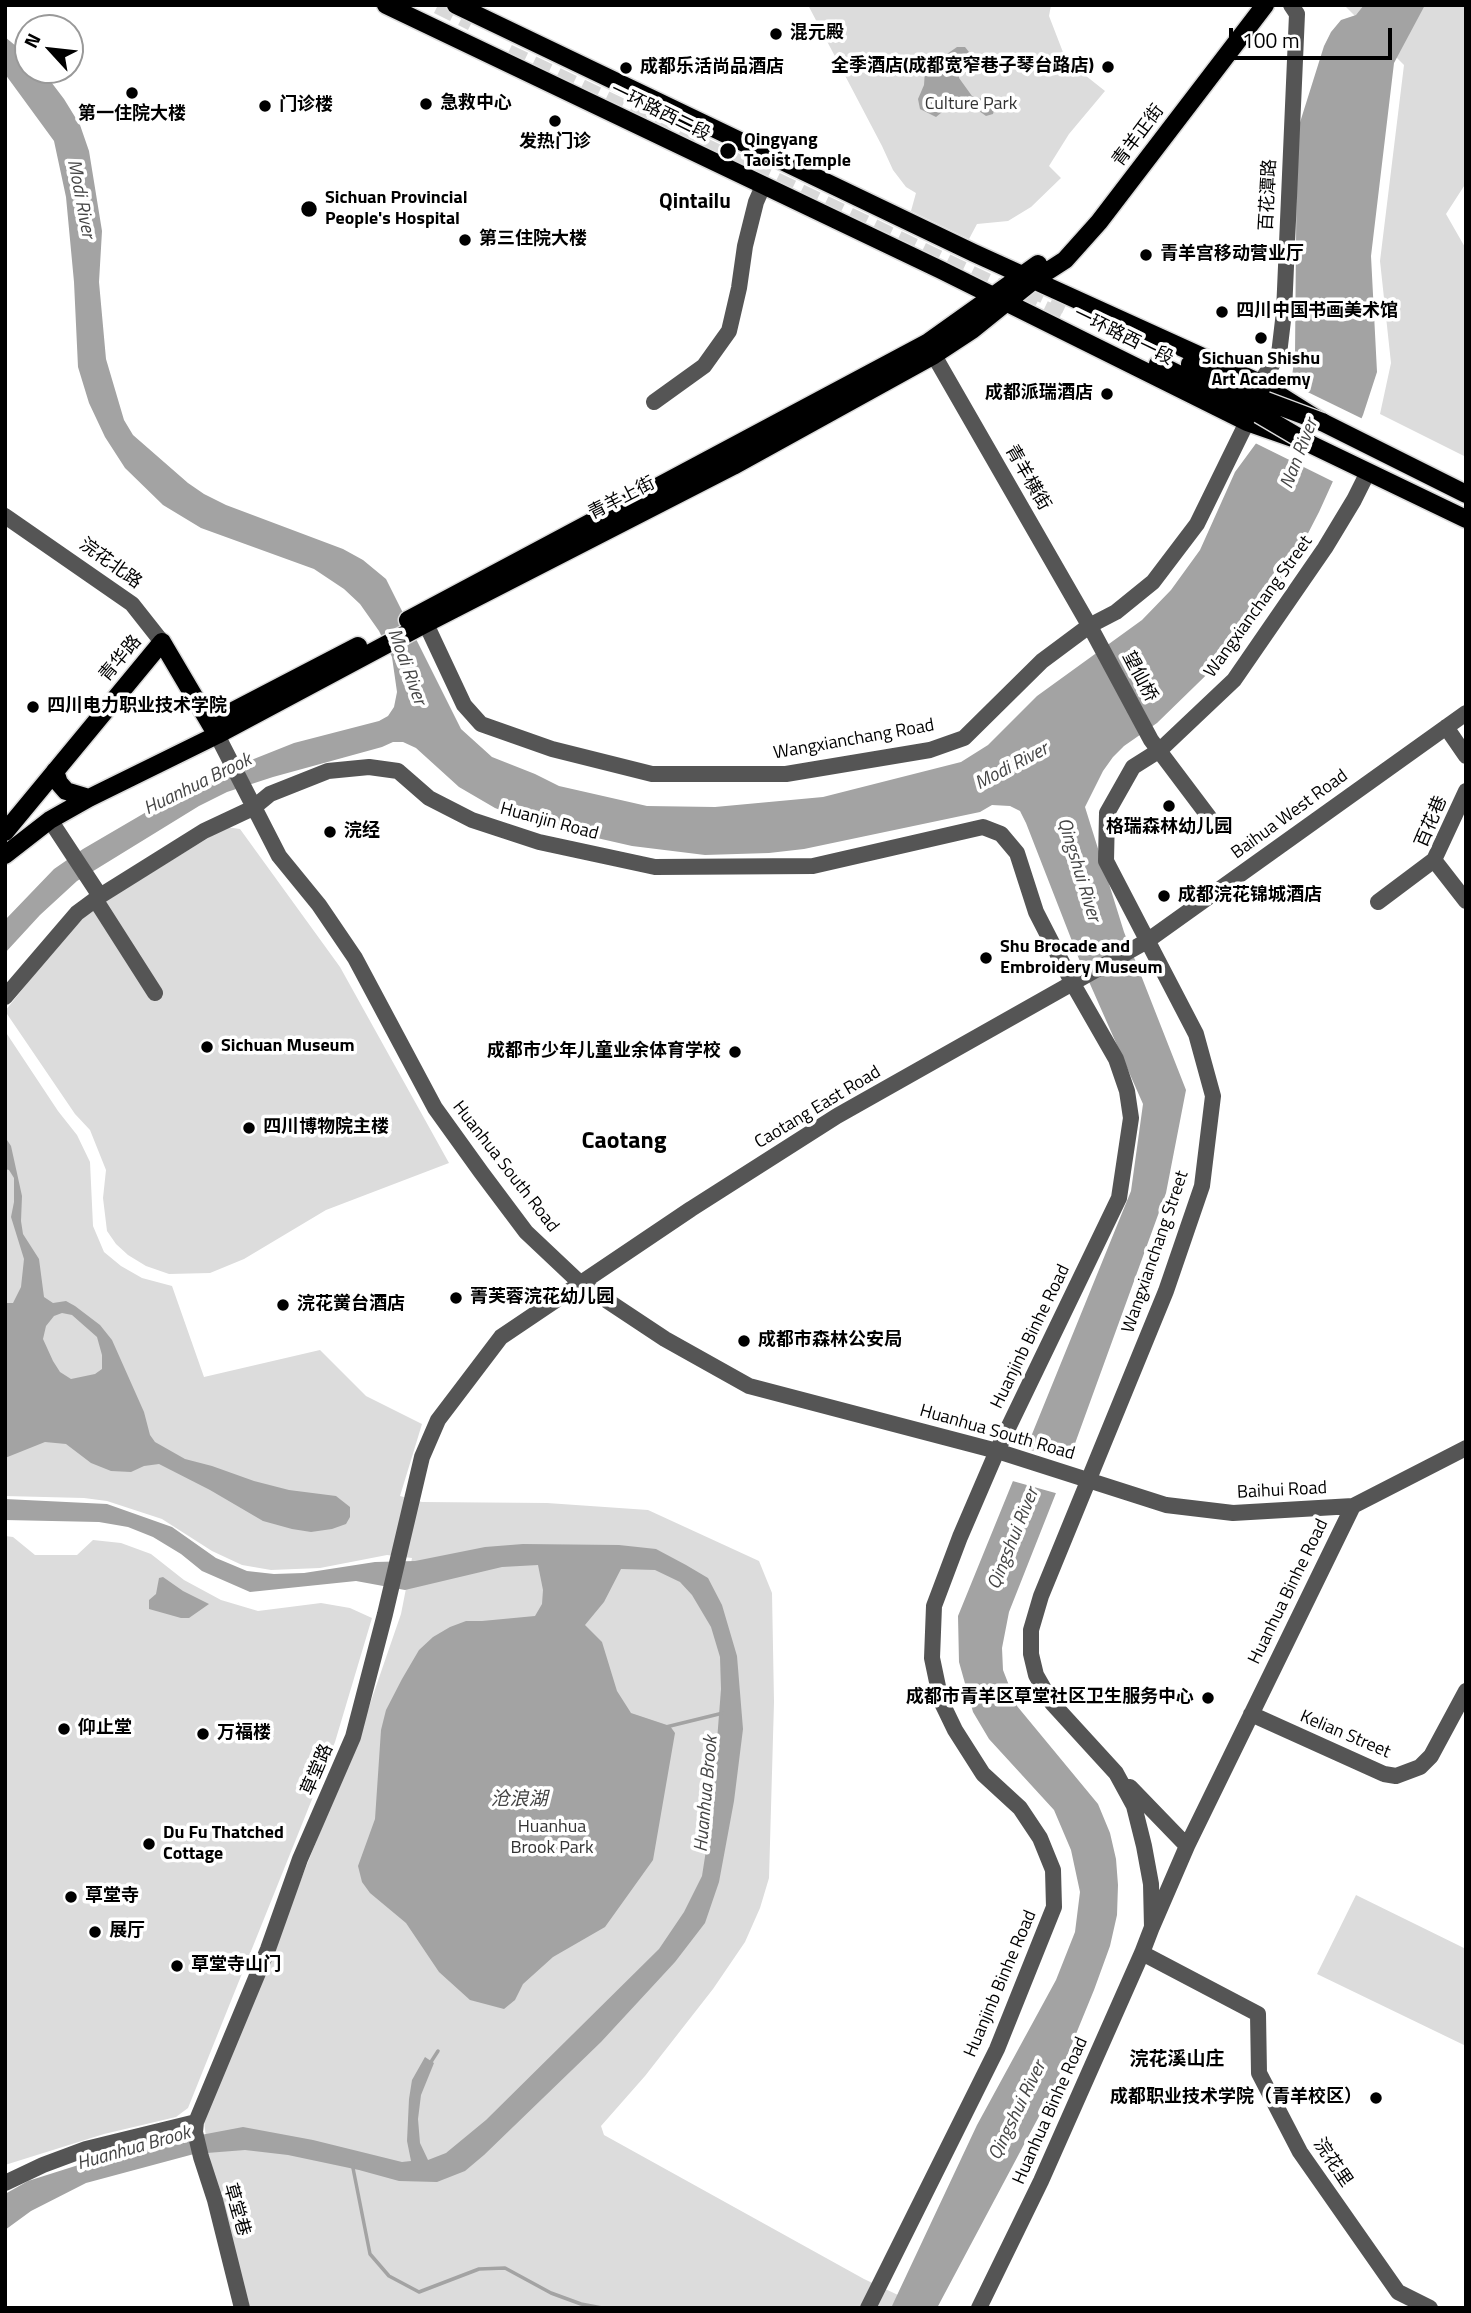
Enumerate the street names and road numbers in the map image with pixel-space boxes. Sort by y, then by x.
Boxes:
street label: 一环路西二段 [607,80,713,146]
street label: 青羊正街 [1109,101,1169,171]
street label: 百花潭路 [1256,158,1282,232]
street label: 一环路西一段 [1070,304,1176,370]
street label: 青羊横街 [1000,441,1054,515]
street label: 青羊上街 [585,473,659,525]
street label: Wangxianchang Street [1200,532,1318,682]
street label: 浣花北路 [75,534,145,594]
street label: 青华路 [95,631,147,687]
street label: 望仙桥 [1117,648,1161,706]
street label: Wangxianchang Road [772,715,936,765]
street label: Baihua West Road [1228,766,1352,864]
street label: 百花巷 [1412,793,1452,851]
street label: Huanjin Road [497,799,601,845]
street label: Caotang East Road [751,1062,885,1154]
street label: Huanhua South Road [447,1097,563,1237]
street label: Wangxianchang Street [1118,1168,1194,1336]
street label: Huanjinb Binhe Road [987,1261,1075,1413]
street label: Huanhua South Road [917,1401,1077,1465]
street label: Baihui Road [1236,1478,1328,1504]
street label: Huanhua Binhe Road [1244,1516,1334,1668]
street label: Kelian Street [1296,1706,1394,1764]
street label: 草堂路 [298,1741,338,1799]
street label: Huanjinb Binhe Road [960,1907,1042,2061]
street label: Huanhua Binhe Road [1009,2034,1093,2188]
street label: 浣花里 [1308,2135,1356,2191]
street label: 草堂巷 [218,2181,254,2239]

